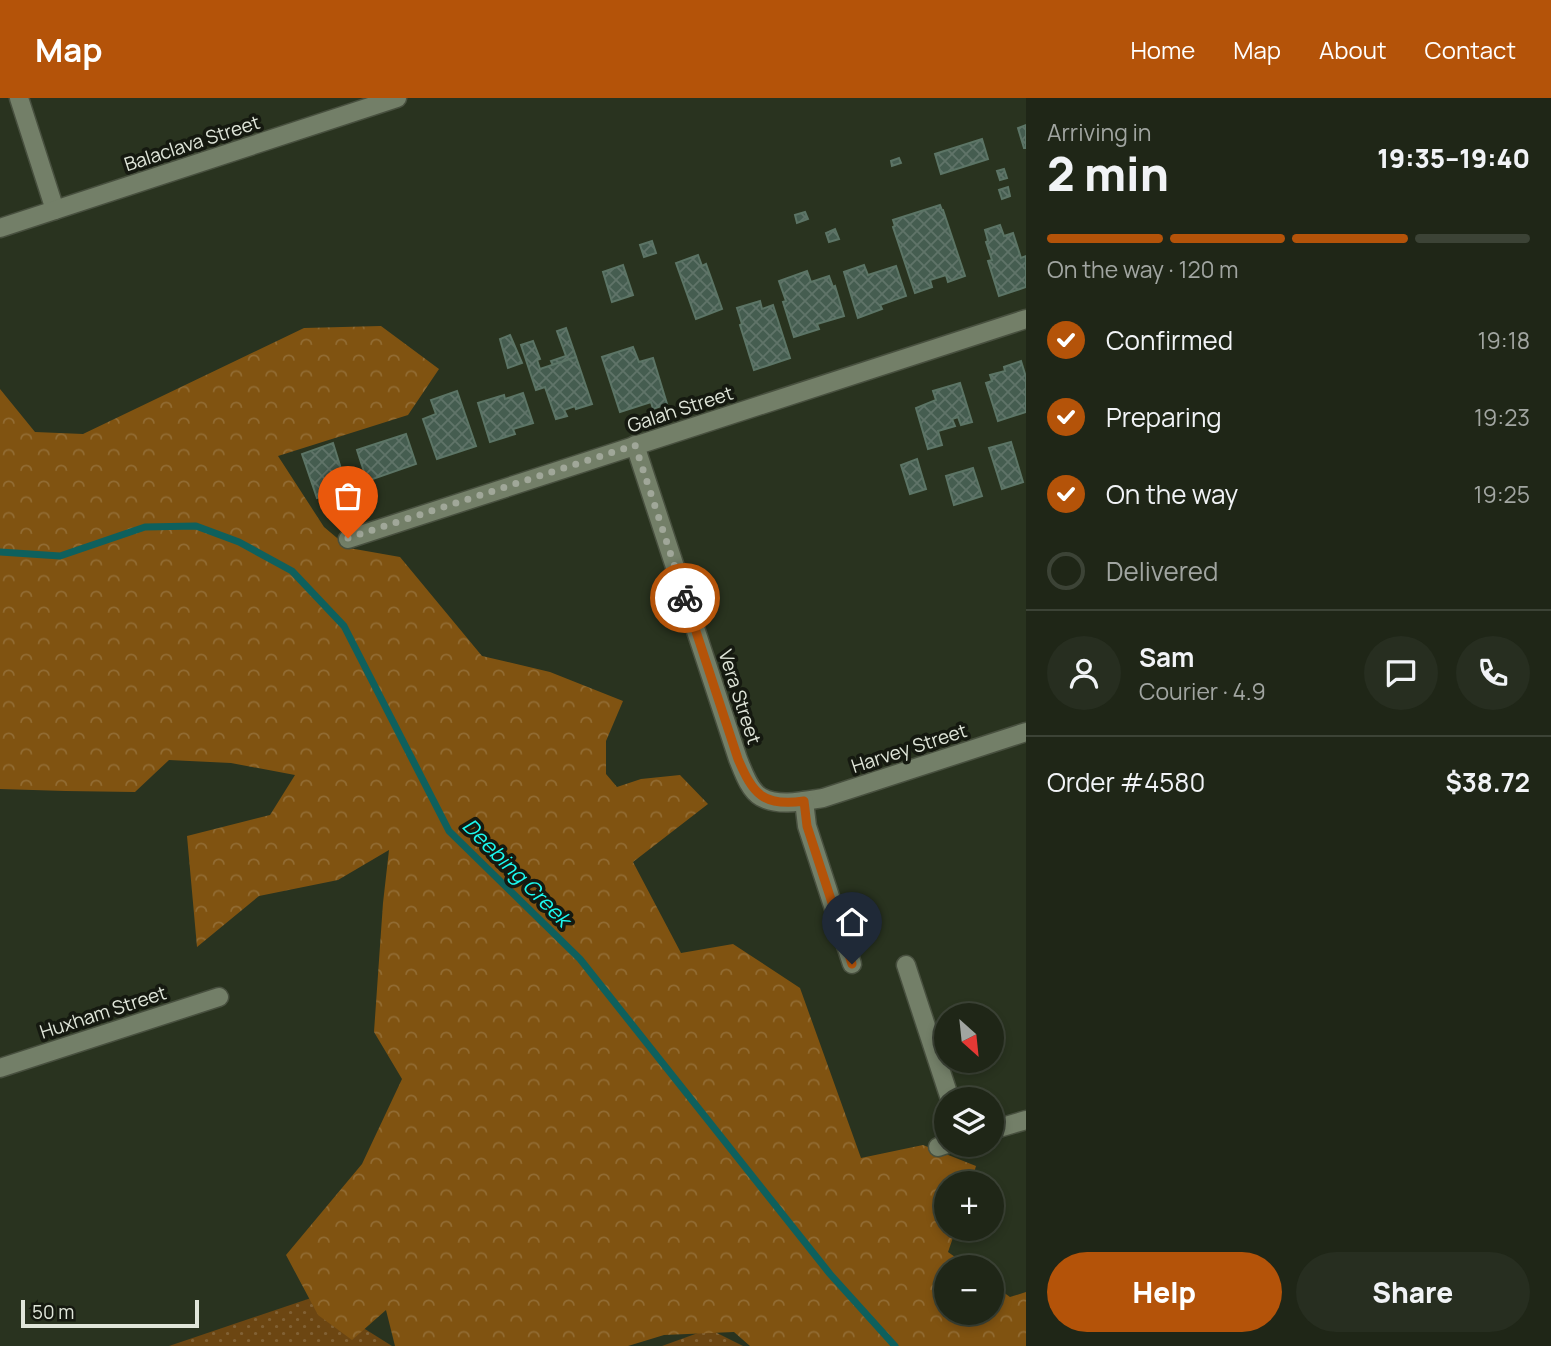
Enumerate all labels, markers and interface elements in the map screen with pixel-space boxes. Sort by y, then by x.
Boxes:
text: Map [35,27,103,72]
text: Home [1130,33,1195,66]
text: Map [1233,33,1281,66]
text: About [1319,33,1387,66]
text: Contact [1425,33,1516,66]
street label: Balaclava Street [121,109,263,177]
text: Arriving in [1047,116,1152,148]
text: 19:35–19:40 [1377,140,1530,176]
text: 2 min [1047,142,1169,205]
text: On the way · 120 m [1047,253,1239,285]
icon: check [1047,321,1085,359]
text: Confirmed [1106,322,1233,358]
text: 19:18 [1478,324,1530,356]
street label: Galah Street [624,380,736,438]
icon: check [1047,398,1085,436]
text: Preparing [1106,399,1222,435]
text: 19:23 [1474,401,1530,433]
pin [318,466,378,538]
icon: check [1047,475,1085,513]
text: On the way [1106,476,1238,512]
icon: bag [329,477,367,515]
text: 19:25 [1473,478,1530,510]
text: Delivered [1106,553,1218,589]
courier [650,563,720,633]
icon: bike [666,579,704,617]
button: person [1047,636,1121,710]
button: chat [1364,636,1438,710]
button: phone [1456,636,1530,710]
text: Sam [1139,639,1194,675]
street label: Vera Street [712,646,768,748]
text: Courier · 4.9 [1139,675,1266,707]
street label: Harvey Street [848,717,970,779]
text: Order #4580 [1047,764,1205,800]
text: $38.72 [1445,764,1530,800]
water label: Deebing Creek [457,812,579,934]
pin [822,892,882,964]
icon: home [833,903,871,941]
street label: Huxham Street [36,979,170,1045]
north arrow [934,1003,1004,1073]
map controls [934,1003,1004,1325]
button: layers [934,1087,1004,1157]
button: + [934,1171,1004,1241]
button: Help [1047,1252,1282,1332]
button: Share [1296,1252,1530,1332]
button: − [934,1255,1004,1325]
scale bar [21,1297,200,1329]
text: 50 m [32,1299,74,1325]

